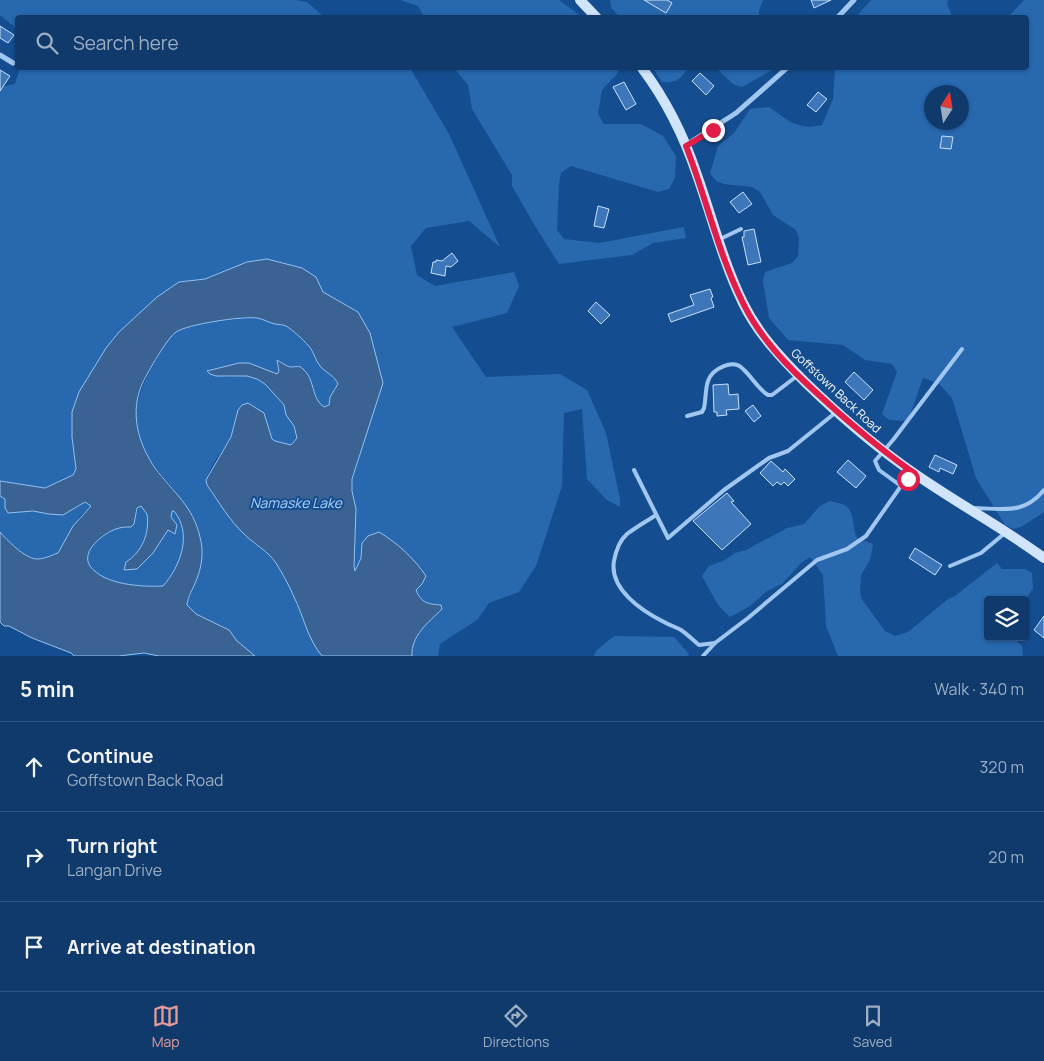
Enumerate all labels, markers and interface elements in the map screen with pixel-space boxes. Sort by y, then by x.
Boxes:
search box [15,15,1029,70]
icon: search [33,29,61,57]
text: Search here [73,30,179,56]
north arrow [924,85,969,130]
route end [702,119,725,142]
street label: Goffstown Back Road [788,344,885,437]
route start [897,468,920,491]
water label: Namaske Lake [250,493,343,512]
map controls [984,596,1029,641]
button: layers [984,596,1029,641]
text: 5 min [20,675,74,703]
text: Walk · 340 m [934,678,1024,700]
text: Continue [67,743,153,769]
icon: ahead [20,753,48,781]
text: 320 m [980,756,1024,778]
text: Goffstown Back Road [67,769,224,791]
text: Turn right [67,833,157,859]
icon: right [20,843,48,871]
text: 20 m [988,846,1024,868]
text: Langan Drive [67,859,162,881]
icon: arrive [20,933,48,961]
text: Arrive at destination [67,934,256,960]
tab: Map [152,1002,180,1051]
tab: Directions [483,1002,549,1051]
tab: Saved [853,1002,892,1051]

